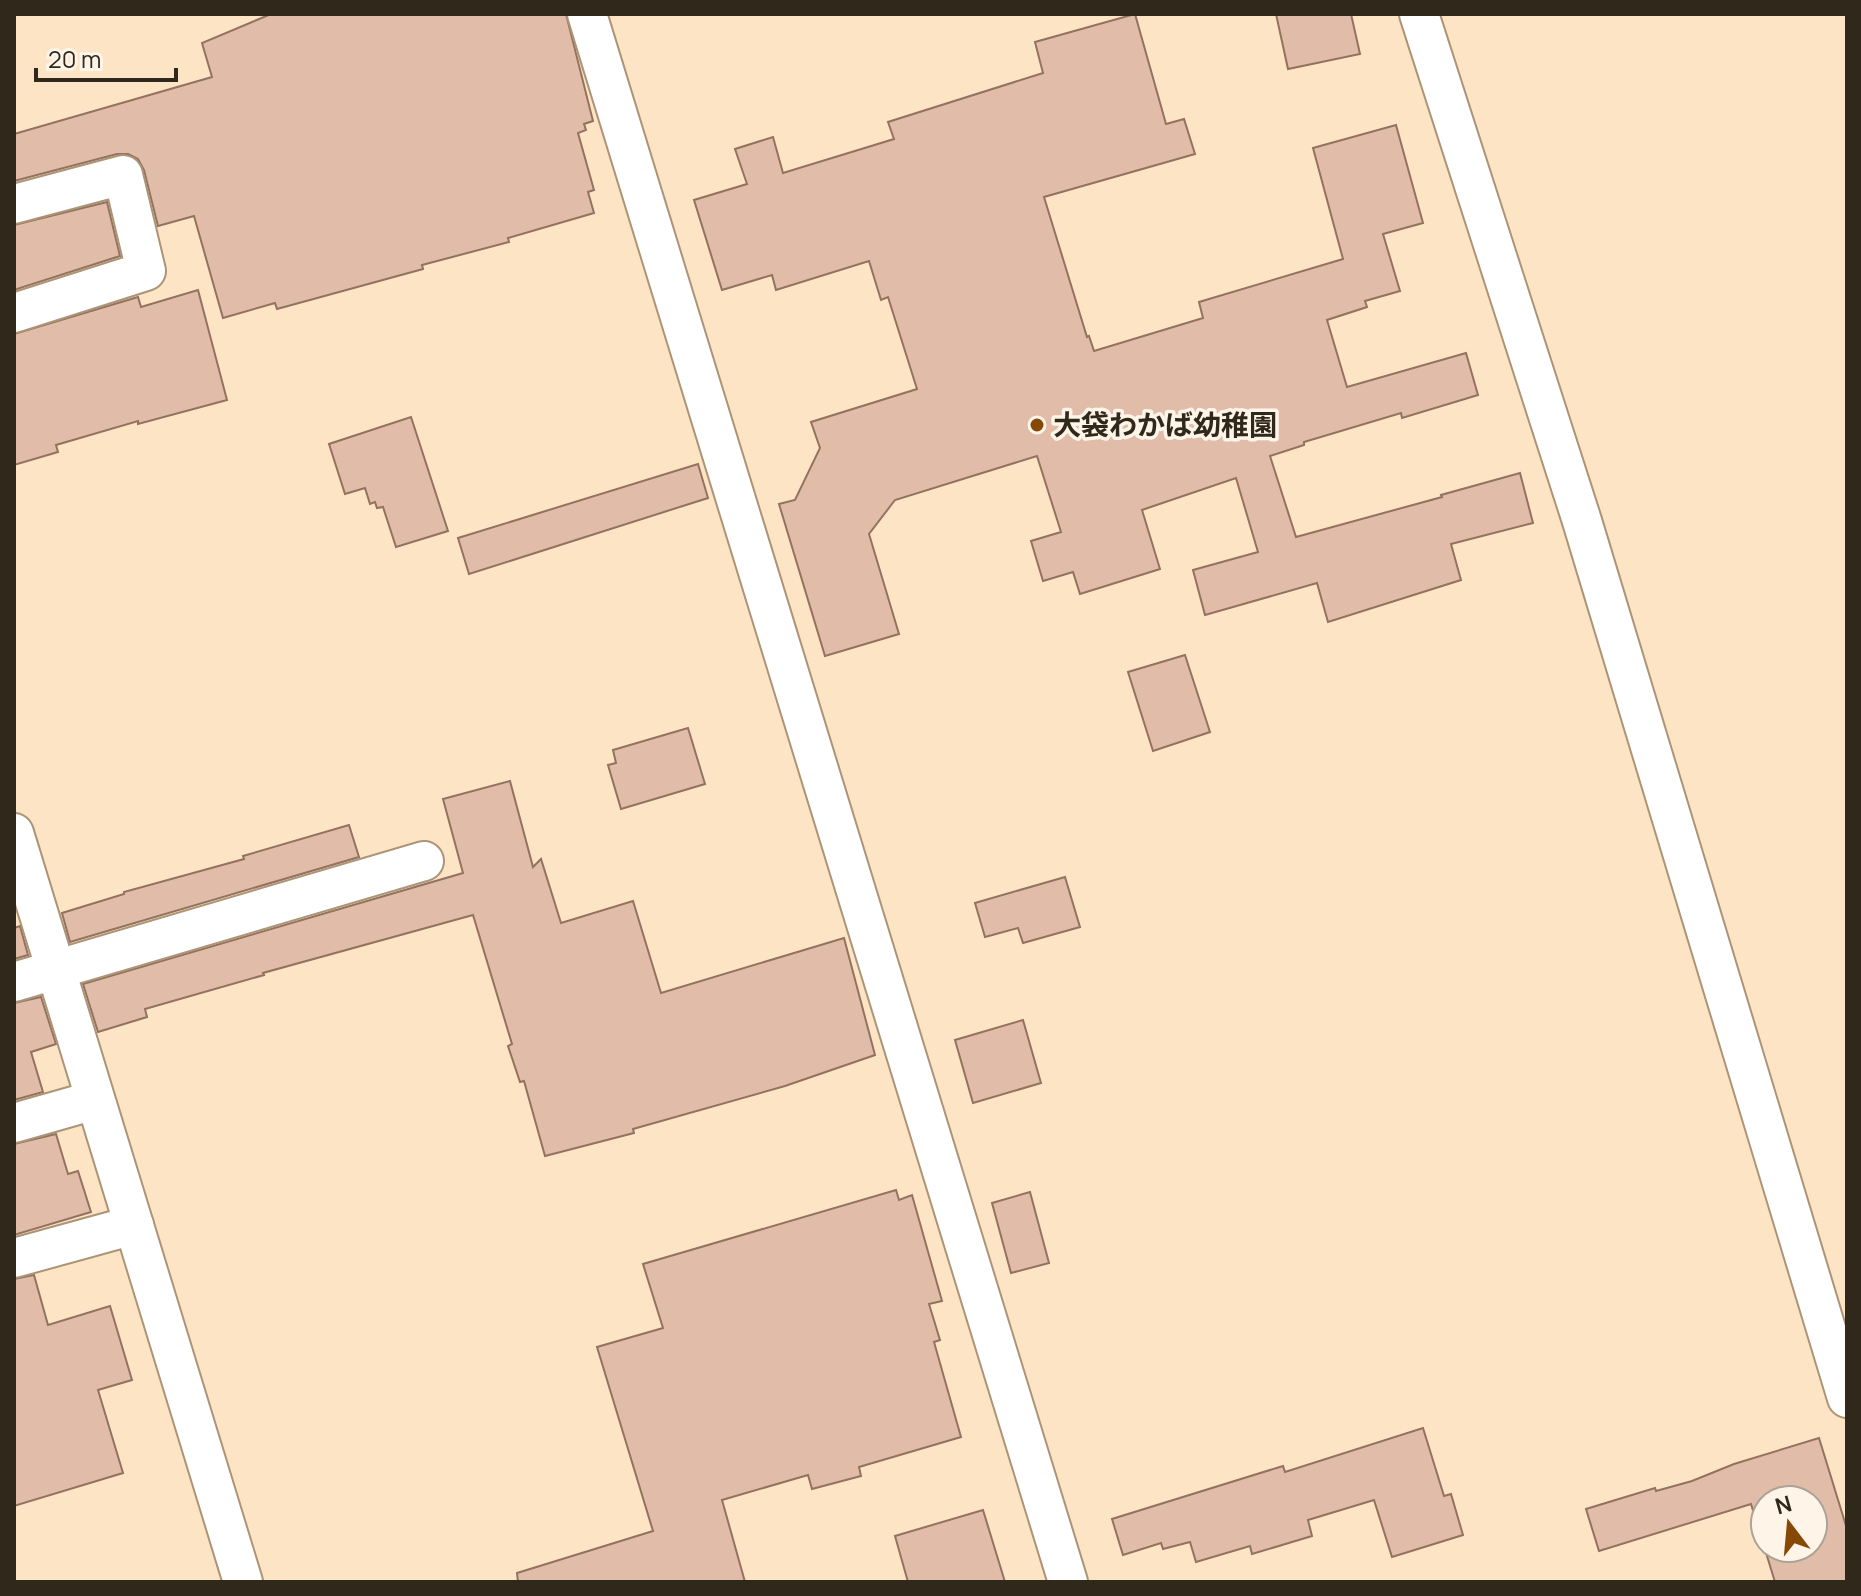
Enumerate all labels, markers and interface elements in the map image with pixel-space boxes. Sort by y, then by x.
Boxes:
scale bar [36,32,176,82]
text: 20 m [48,42,101,75]
place label: 大袋わかば幼稚園 [1053,405,1277,443]
marker: 大袋わかば幼稚園 [1028,416,1046,434]
north arrow [1749,1484,1829,1564]
text: N [1772,1488,1795,1521]

